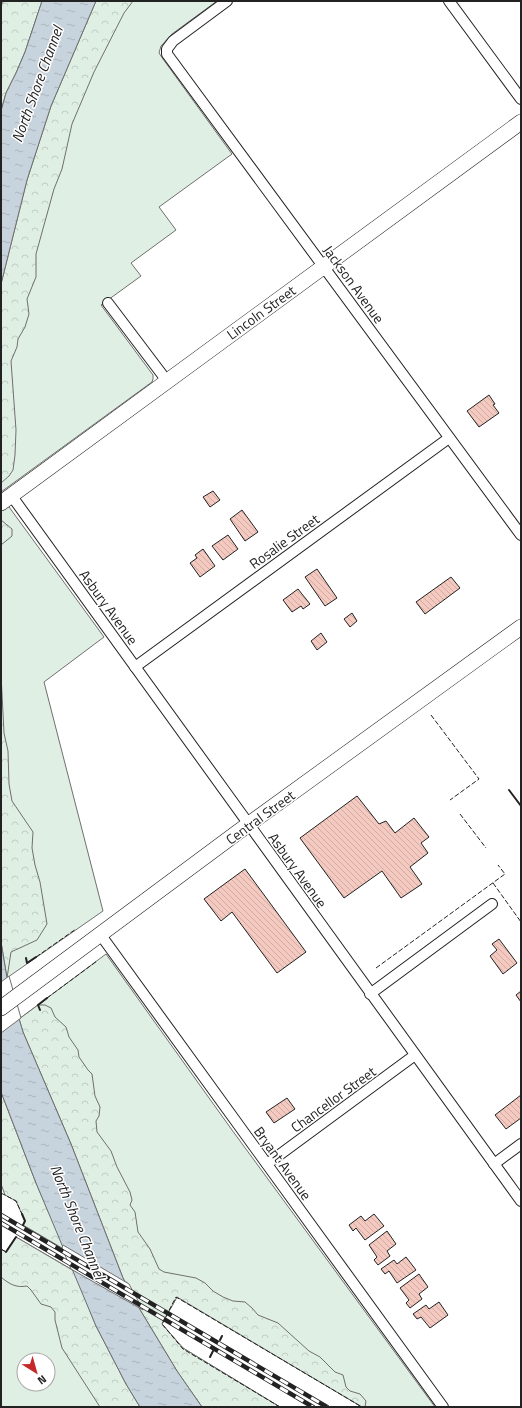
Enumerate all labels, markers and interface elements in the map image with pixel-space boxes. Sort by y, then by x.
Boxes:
water label: North Shore Channel [5,21,69,145]
street label: Jackson Avenue [318,241,390,327]
street label: Lincoln Street [222,280,300,344]
street label: Rosalie Street [245,508,323,574]
street label: Asbury Avenue [75,565,143,649]
street label: Central Street [221,785,299,849]
street label: Asbury Avenue [264,828,332,912]
street label: Chancellor Street [286,1061,380,1137]
street label: Bryant Avenue [249,1122,317,1204]
water label: North Shore Channel [45,1161,112,1284]
north arrow [16,1352,56,1392]
text: N [34,1371,50,1389]

